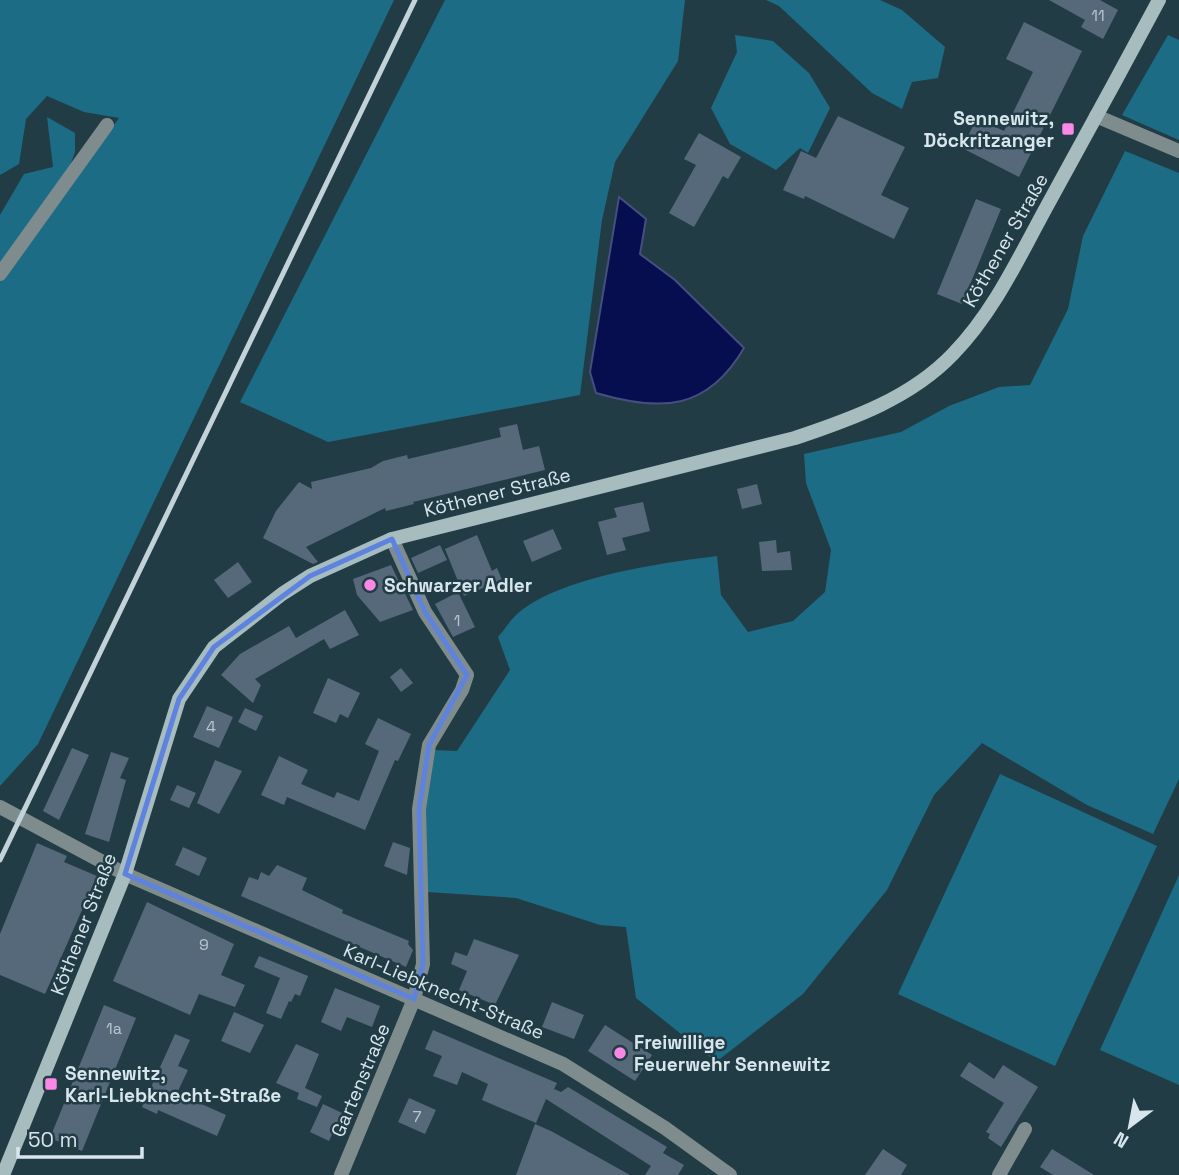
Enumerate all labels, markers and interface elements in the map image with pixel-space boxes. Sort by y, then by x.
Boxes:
house number: 11 [1091,5,1105,26]
place label: Sennewitz, Döckritzanger [923,106,1054,153]
marker: Sennewitz, Döckritzanger [1060,121,1076,137]
street label: Köthener Straße [957,169,1054,312]
street label: Köthener Straße [421,462,573,523]
place label: Schwarzer Adler [384,573,532,598]
marker: Schwarzer Adler [362,577,378,593]
house number: 1 [454,610,460,631]
house number: 4 [206,716,216,737]
street label: Köthener Straße [45,849,122,999]
house number: 9 [199,934,209,955]
street label: Karl-Liebknecht-Straße [340,938,548,1045]
house number: 1a [106,1018,122,1039]
street label: Gartenstraße [325,1019,396,1141]
place label: Freiwillige Feuerwehr Sennewitz [634,1030,830,1077]
marker: Freiwillige Feuerwehr Sennewitz [612,1045,628,1061]
place label: Sennewitz, Karl-Liebknecht-Straße [65,1061,281,1108]
marker: Sennewitz, Karl-Liebknecht-Straße [43,1076,59,1092]
north arrow [1095,1091,1165,1161]
house number: 7 [412,1106,422,1127]
scale bar [18,1116,142,1160]
text: 50 m [28,1126,78,1153]
text: N [1109,1126,1133,1154]

